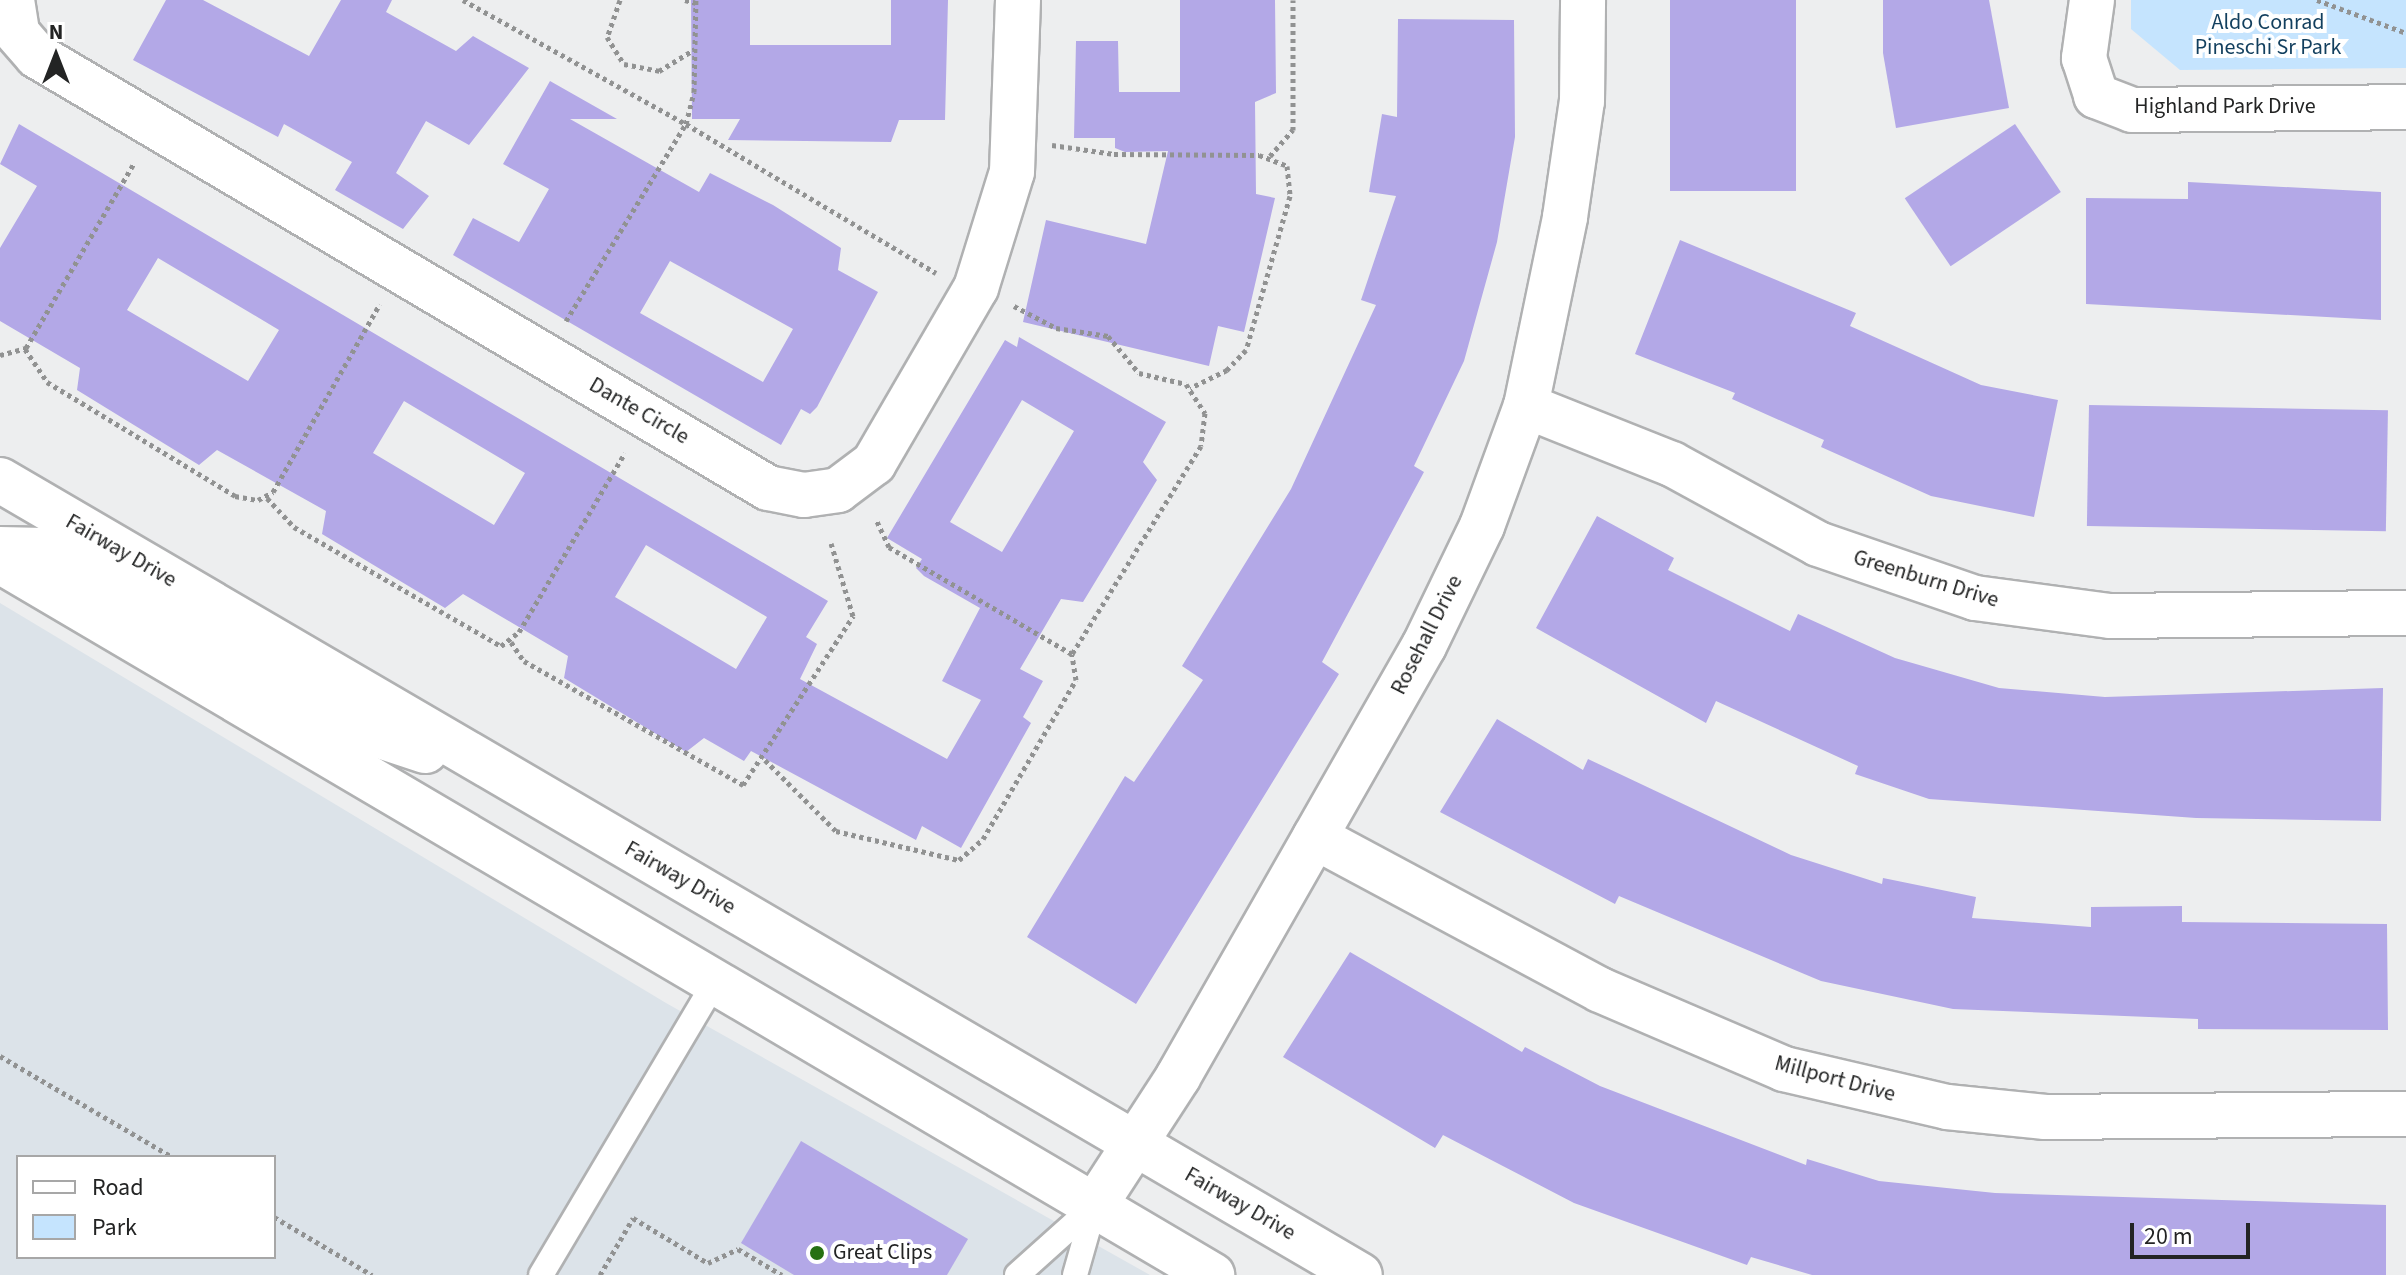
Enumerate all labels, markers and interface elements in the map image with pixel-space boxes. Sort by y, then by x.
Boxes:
park label: Aldo Conrad Pineschi Sr Park [2195,9,2341,60]
north arrow [16,16,96,96]
text: N [49,16,63,48]
street label: Highland Park Drive [2134,94,2316,120]
street label: Dante Circle [584,372,694,450]
street label: Fairway Drive [61,509,181,593]
street label: Greenburn Drive [1850,544,2002,614]
street label: Rosehall Drive [1386,571,1468,699]
street label: Fairway Drive [620,836,740,920]
street label: Millport Drive [1772,1050,1898,1108]
legend [16,1155,276,1259]
street label: Fairway Drive [1180,1162,1300,1246]
text: Road [92,1170,144,1205]
scale bar [2134,1207,2254,1257]
text: Park [92,1210,137,1245]
text: 20 m [2144,1219,2193,1254]
place label: Great Clips [833,1240,932,1266]
marker: Great Clips [808,1244,826,1262]

